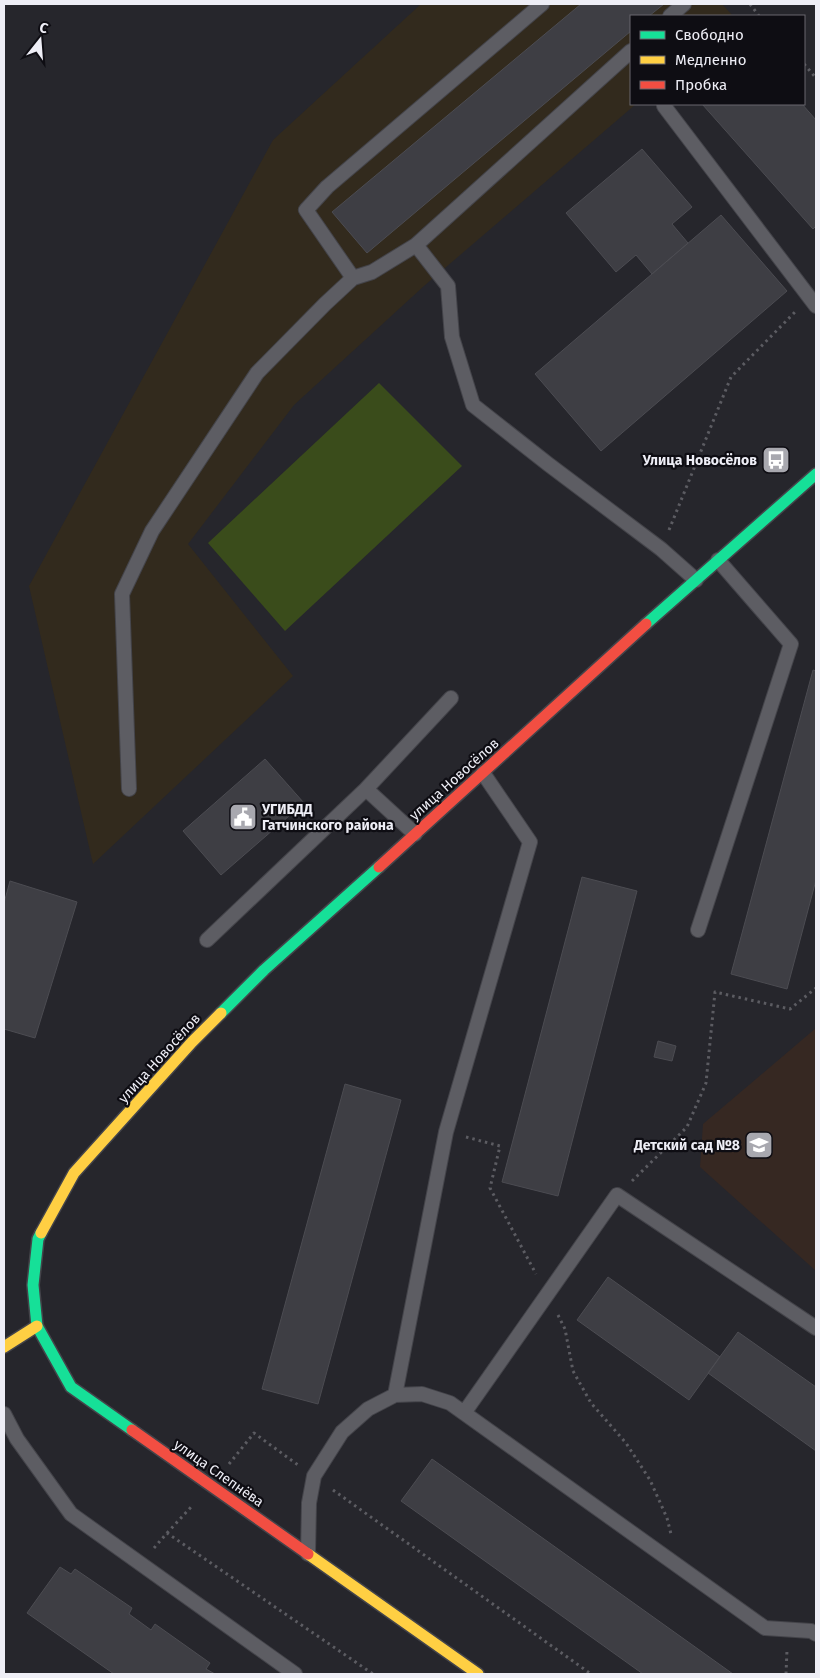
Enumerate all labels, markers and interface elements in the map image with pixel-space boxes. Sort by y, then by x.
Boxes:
north arrow [15,15,65,65]
legend [630,15,805,105]
text: С [37,19,50,37]
text: Свободно [675,26,744,44]
text: Медленно [675,51,747,69]
text: Пробка [675,76,727,94]
bus stop icon: Улица Новосёлов [761,445,791,475]
place label: Улица Новосёлов [642,452,757,469]
street label: улица Новосёлов [406,735,503,824]
place label: УГИБДД Гатчинского района [261,801,394,834]
public building icon: УГИБДД Гатчинского района [228,802,258,832]
street label: улица Новосёлов [115,1010,204,1107]
school or university icon: Детский сад №8 [744,1130,774,1160]
place label: Детский сад №8 [633,1137,740,1154]
street label: улица Слепнёва [170,1436,267,1511]

